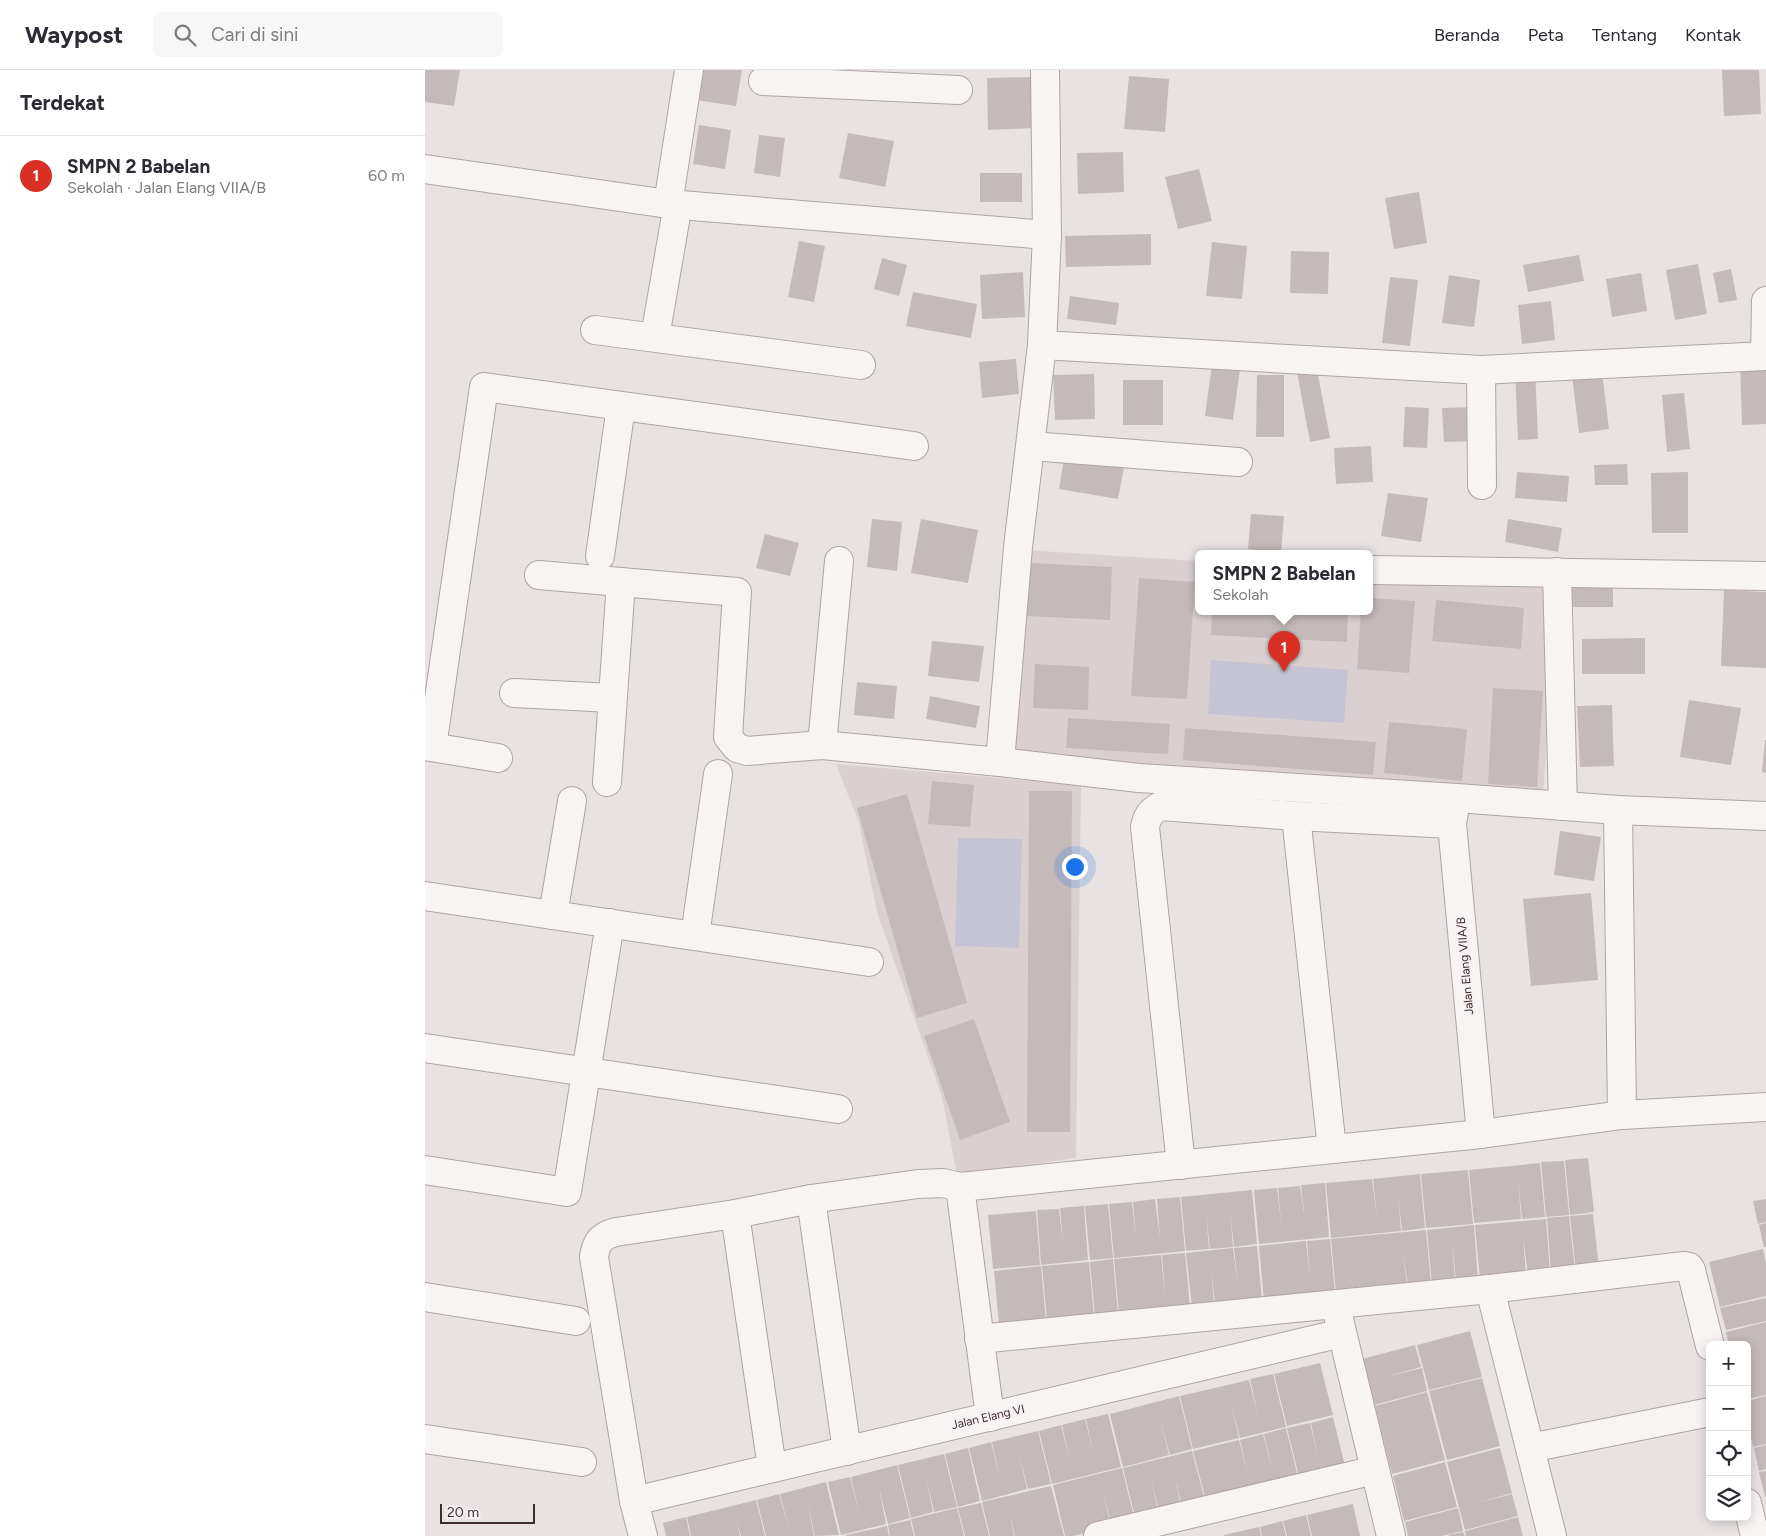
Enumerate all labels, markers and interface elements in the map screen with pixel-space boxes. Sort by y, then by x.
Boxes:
search box [153,12,503,57]
text: Waypost [25,20,123,49]
icon: search [171,21,199,49]
text: Cari di sini [211,23,299,46]
text: Beranda [1434,24,1500,46]
text: Peta [1528,24,1564,46]
text: Tentang [1592,24,1657,46]
text: Kontak [1685,24,1741,46]
text: Terdekat [20,90,105,115]
text: SMPN 2 Babelan [67,155,210,178]
text: 1 [33,166,39,185]
text: 60 m [368,166,405,185]
text: Sekolah · Jalan Elang VIIA/B [67,178,266,197]
popup [1195,550,1373,615]
text: SMPN 2 Babelan [1212,562,1356,585]
text: Sekolah [1212,585,1268,604]
pin: 1 [1268,631,1300,672]
your location [1062,854,1088,880]
street label: Jalan Elang VIIA/B [1454,916,1476,1016]
map controls [1706,1341,1751,1521]
button: + [1706,1341,1751,1386]
button: − [1706,1386,1751,1431]
street label: Jalan Elang VI [950,1402,1026,1432]
button: locate [1706,1431,1751,1476]
button: layers [1706,1476,1751,1521]
scale bar [440,1501,535,1524]
text: 20 m [447,1504,479,1521]

